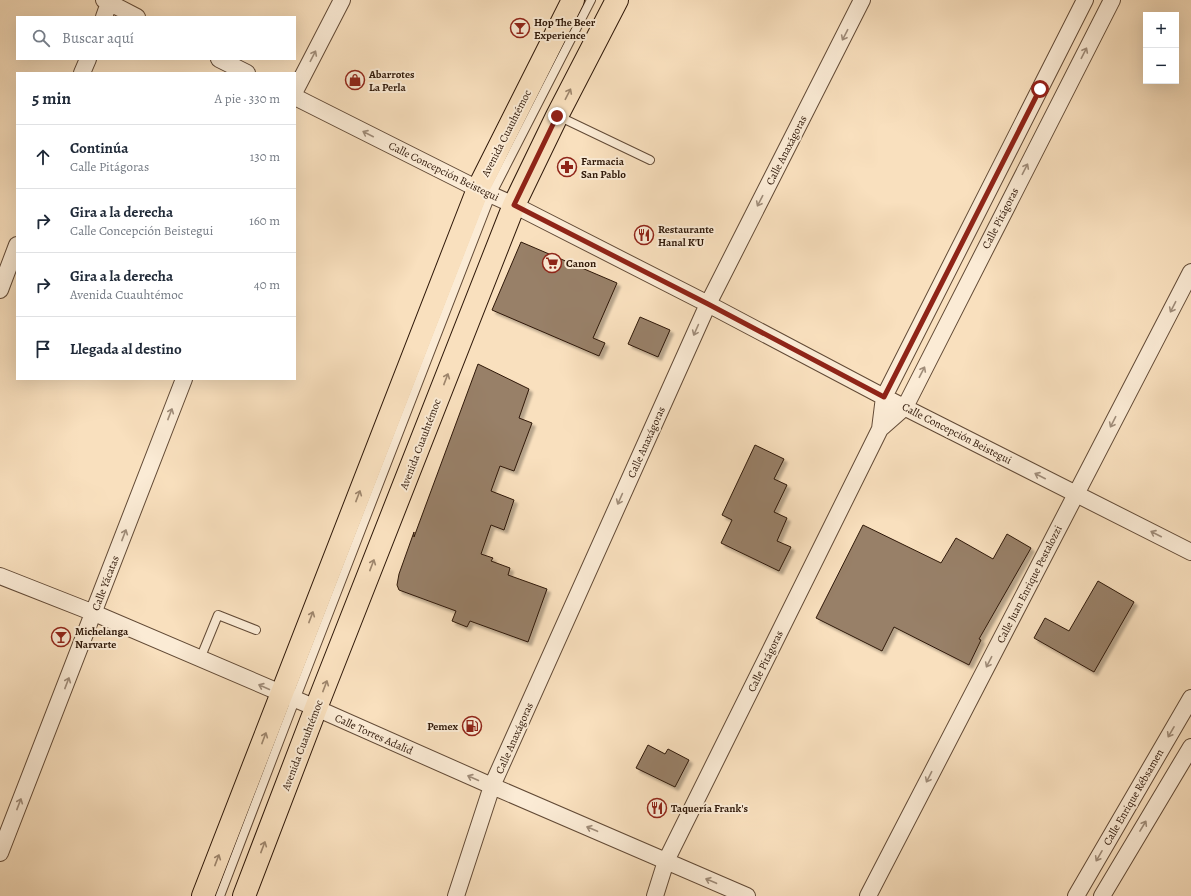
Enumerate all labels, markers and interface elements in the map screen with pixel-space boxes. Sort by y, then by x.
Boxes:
map controls [1143,12,1179,84]
button: + [1143,12,1179,48]
place label: Hop The Beer Experience [534,15,596,43]
search box [16,16,296,60]
bar icon: Hop The Beer Experience [509,17,531,39]
icon: search [30,27,52,49]
text: Buscar aquí [62,28,134,48]
one-way arrow [840,29,848,41]
one-way arrow [1081,47,1089,59]
button: − [1143,48,1179,84]
one-way arrow [310,50,317,62]
place label: Abarrotes La Perla [368,67,415,95]
shop icon: Abarrotes La Perla [344,69,366,91]
route start [1031,80,1049,98]
text: 5 min [32,87,71,110]
street label: Avenida Cuauhtémoc [478,87,535,180]
one-way arrow [565,89,573,101]
text: A pie · 330 m [215,90,280,107]
route end [548,107,566,125]
street label: Calle Anaxágoras [762,113,811,188]
one-way arrow [362,130,374,137]
text: Continúa [70,138,128,158]
street label: Calle Concepción Beistegui [386,138,502,205]
icon: ahead [32,146,54,168]
text: 130 m [250,148,280,165]
place label: Farmacia San Pablo [581,154,626,182]
pharmacy icon: Farmacia San Pablo [556,156,578,178]
text: Calle Pitágoras [70,158,149,175]
one-way arrow [1022,163,1030,175]
street label: Calle Pitágoras [979,185,1022,251]
one-way arrow [756,194,764,206]
text: Gira a la derecha [70,202,173,222]
icon: right [32,210,54,232]
text: 160 m [249,212,280,229]
text: Calle Concepción Beistegui [70,222,213,239]
place label: Restaurante Hanal K'U [658,222,714,250]
restaurant icon: Restaurante Hanal K'U [633,224,655,246]
supermarket icon: Canon [541,252,563,274]
place label: Canon [566,256,596,271]
text: Gira a la derecha [70,266,173,286]
icon: right [32,274,54,296]
text: 40 m [254,276,280,293]
text: Avenida Cuauhtémoc [70,286,183,303]
one-way arrow [1169,301,1176,313]
one-way arrow [692,323,700,335]
icon: arrive [32,338,54,360]
text: Llegada al destino [70,339,182,359]
one-way arrow [919,366,927,378]
one-way arrow [442,374,450,386]
street label: Avenida Cuauhtémoc [396,396,445,493]
street label: Calle Concepción Beistegui [899,399,1014,468]
street label: Calle Anaxágoras [624,404,669,480]
one-way arrow [167,409,175,421]
one-way arrow [1109,416,1116,428]
one-way arrow [1034,471,1046,479]
one-way arrow [355,490,363,502]
one-way arrow [616,493,624,505]
street label: Calle Juan Enrique Pestalozzi [993,523,1066,646]
one-way arrow [120,530,128,542]
one-way arrow [1150,530,1162,537]
street label: Calle Yácatas [88,554,123,613]
one-way arrow [369,560,377,572]
one-way arrow [308,612,316,624]
place label: Michelanga Narvarte [75,624,129,652]
bar icon: Michelanga Narvarte [50,626,72,648]
street label: Calle Pitágoras [744,628,787,695]
one-way arrow [985,656,992,668]
one-way arrow [63,677,71,689]
one-way arrow [321,681,329,693]
one-way arrow [258,683,270,690]
street label: Avenida Cuauhtémoc [278,697,327,794]
street label: Calle Anaxágoras [492,700,537,776]
street label: Calle Torres Adalid [332,710,415,758]
fuel station icon: Pemex [461,715,483,737]
place label: Pemex [427,719,459,734]
one-way arrow [1167,726,1175,738]
one-way arrow [261,733,269,745]
street label: Calle Enrique Rébsamen [1100,746,1167,848]
one-way arrow [925,771,932,783]
one-way arrow [467,774,479,781]
restaurant icon: Taquería Frank's [646,797,668,819]
one-way arrow [16,798,24,810]
place label: Taquería Frank's [671,801,748,816]
one-way arrow [1140,820,1148,832]
one-way arrow [586,825,598,833]
one-way arrow [259,841,267,853]
one-way arrow [1094,850,1102,862]
one-way arrow [214,854,222,866]
one-way arrow [706,876,718,884]

